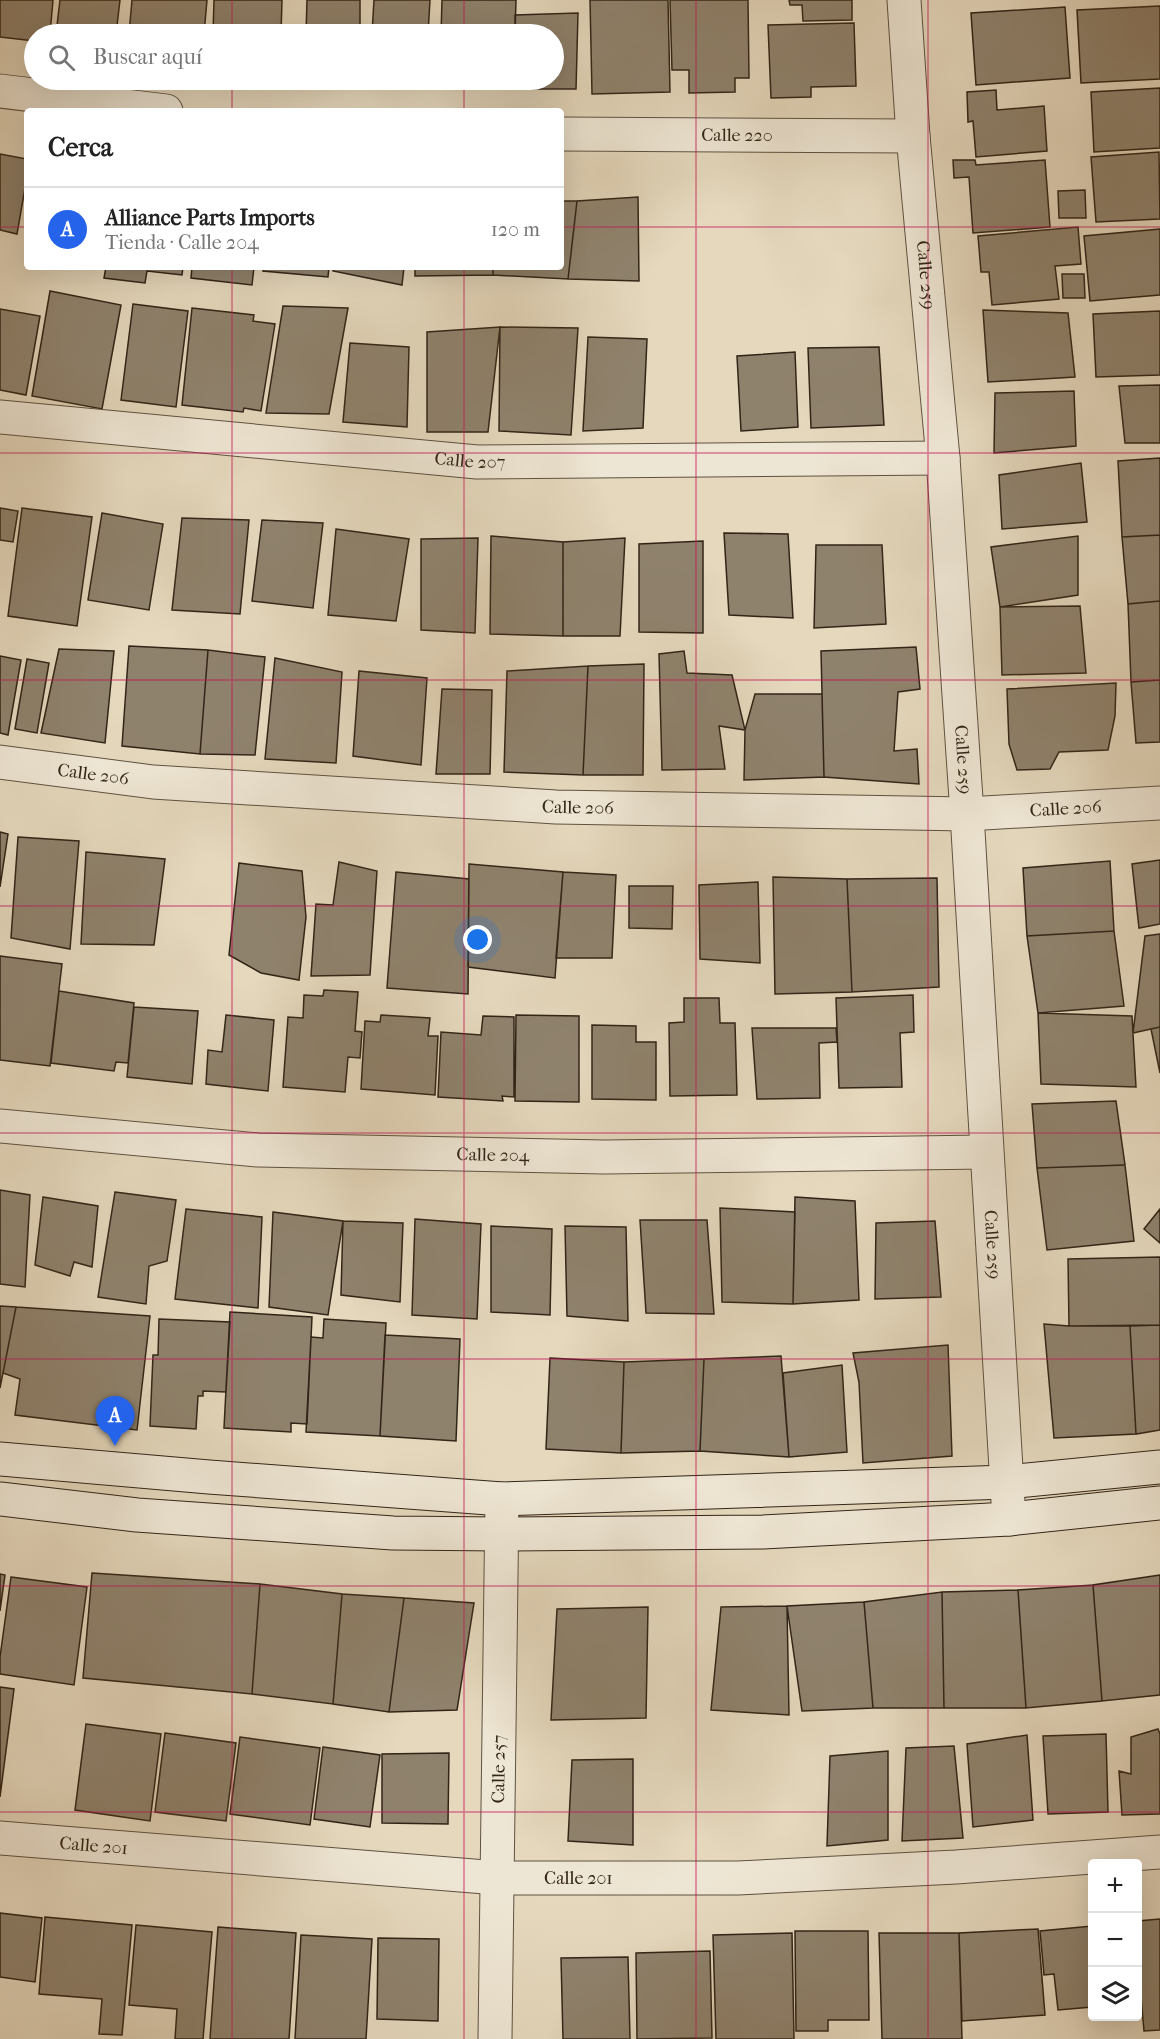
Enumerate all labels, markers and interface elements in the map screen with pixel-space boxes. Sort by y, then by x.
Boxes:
search box [24,24,564,90]
icon: search [45,41,78,74]
text: Buscar aquí [93,44,202,70]
street label: Calle 220 [701,124,773,146]
text: Cerca [48,132,113,163]
text: Alliance Parts Imports [105,205,315,231]
text: A [61,218,74,241]
text: 120 m [491,218,540,241]
text: Tienda · Calle 204 [105,231,259,254]
street label: Calle 259 [912,239,940,311]
street label: Calle 207 [434,448,506,472]
street label: Calle 259 [951,724,976,795]
street label: Calle 206 [56,759,131,789]
street label: Calle 206 [541,796,614,818]
street label: Calle 206 [1029,796,1103,821]
your location [463,925,492,954]
street label: Calle 204 [456,1144,530,1166]
street label: Calle 259 [980,1209,1005,1280]
pin: A [96,1396,134,1446]
street label: Calle 257 [488,1734,509,1804]
street label: Calle 201 [59,1832,129,1859]
map controls [1088,1859,1142,2021]
button: + [1088,1859,1142,1913]
street label: Calle 201 [544,1868,613,1889]
button: − [1088,1913,1142,1967]
button: layers [1088,1967,1142,2021]

